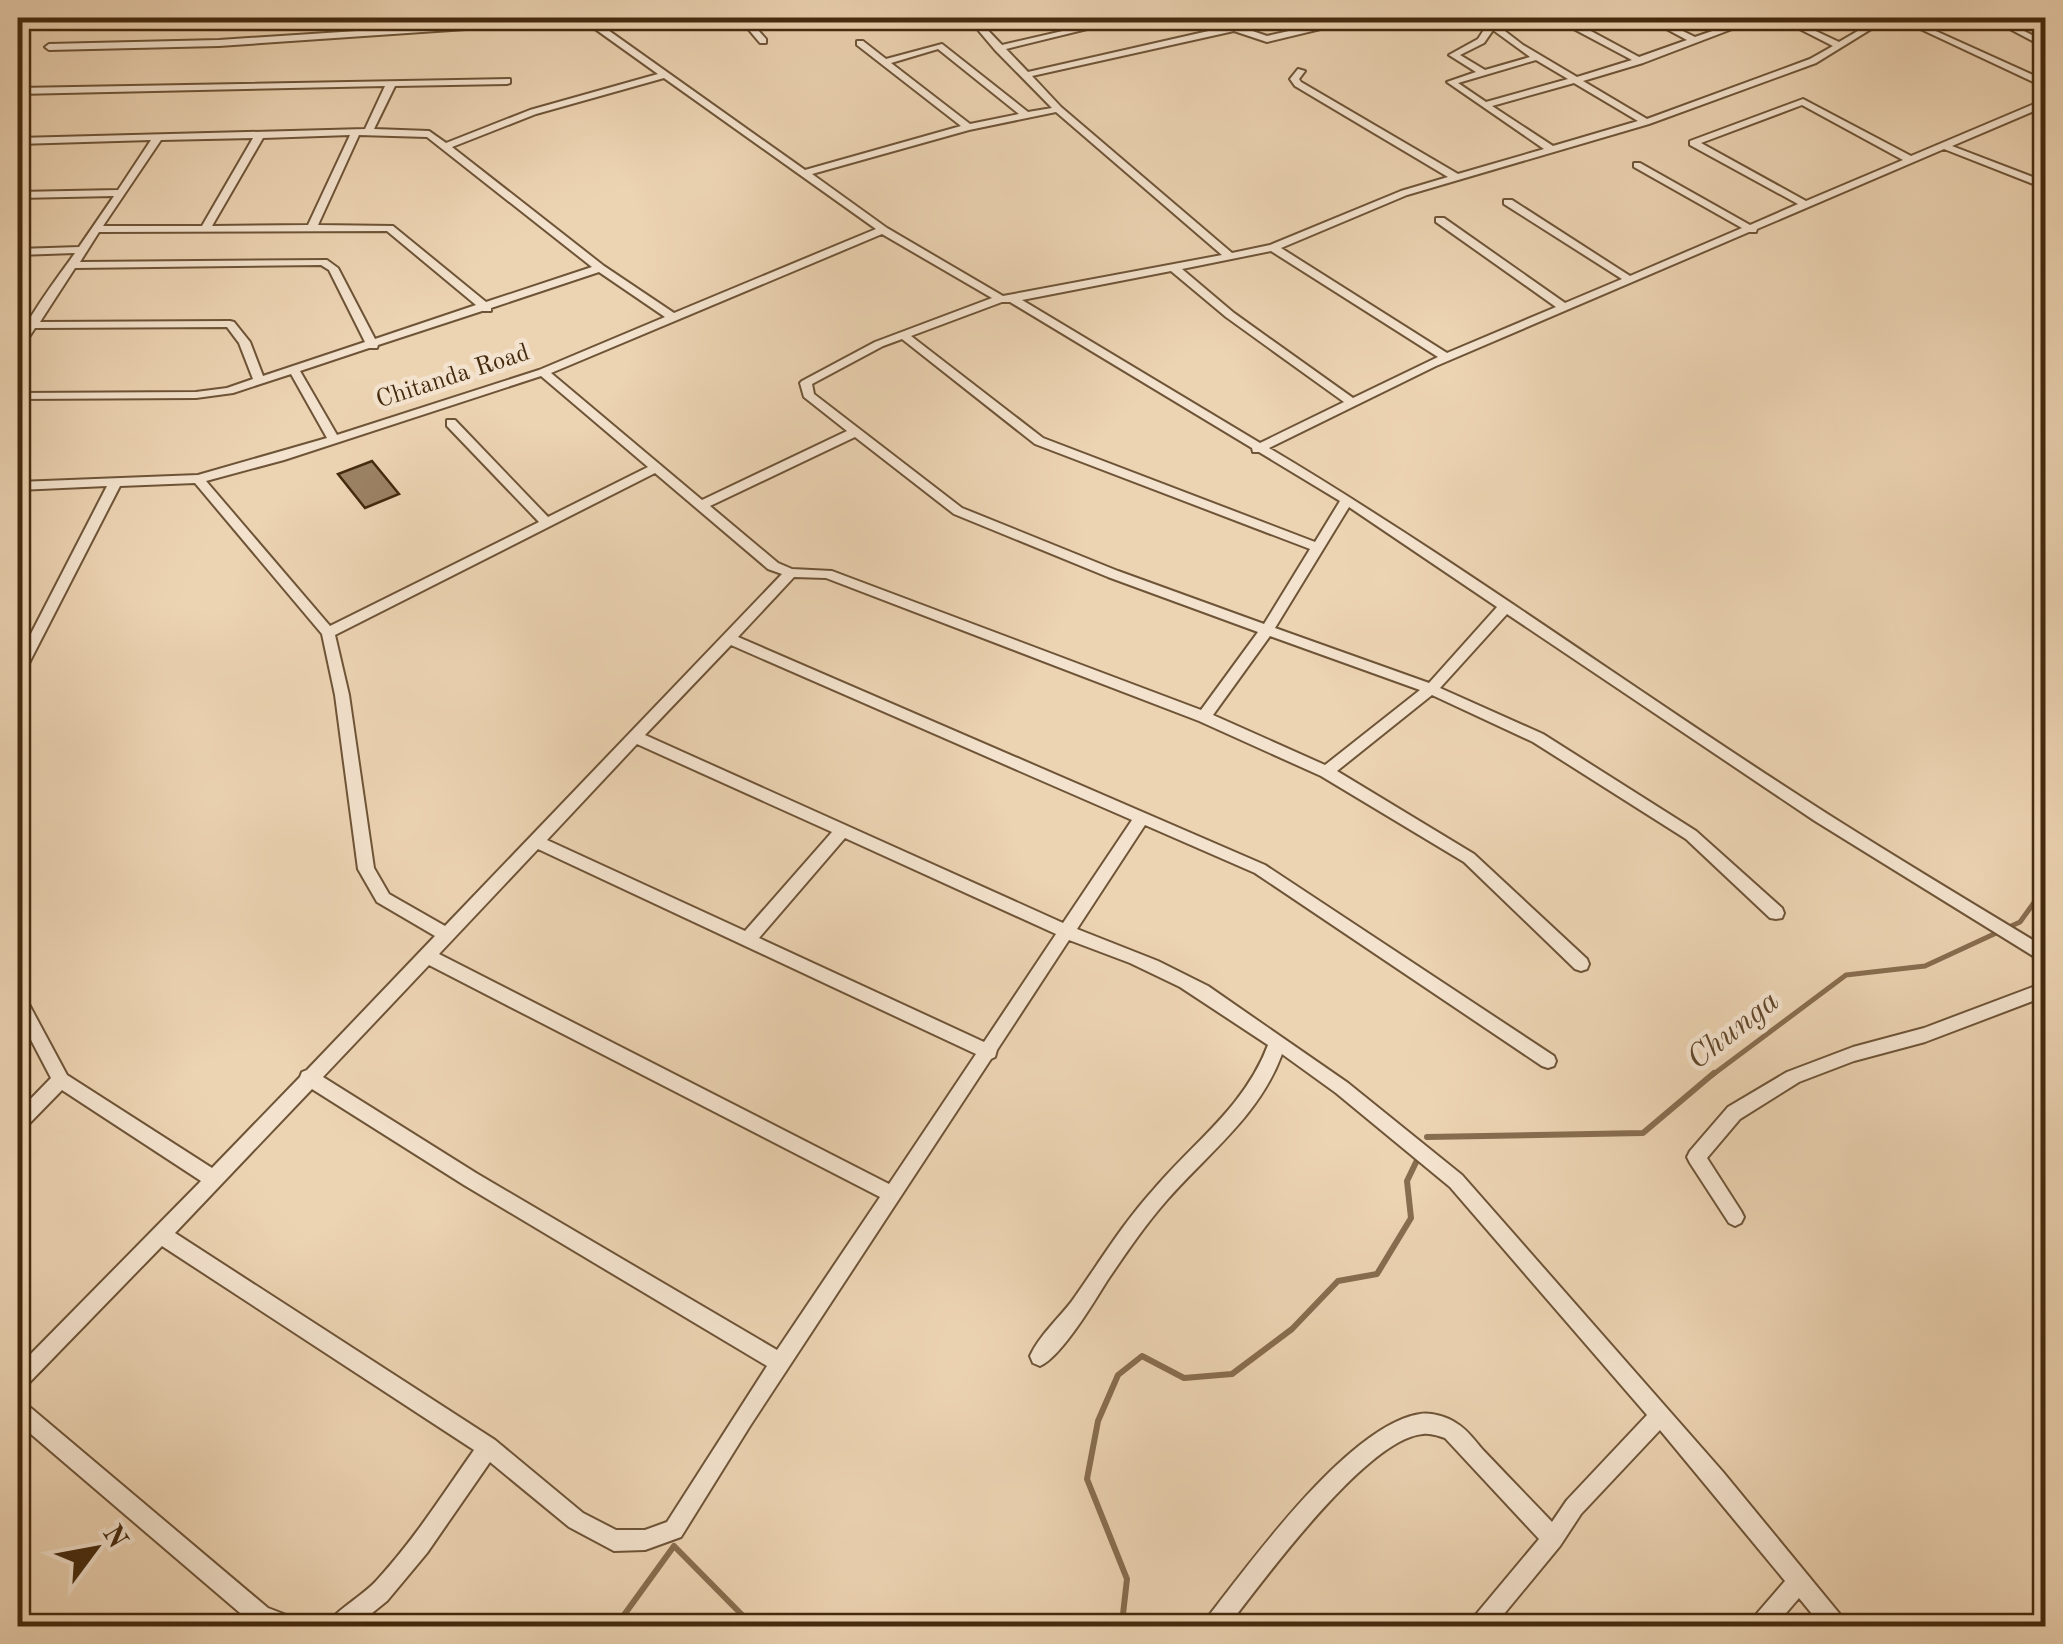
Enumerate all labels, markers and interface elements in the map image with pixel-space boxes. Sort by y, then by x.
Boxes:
street label: Chitanda Road [373,340,533,414]
water label: Chunga [1682,985,1786,1077]
north arrow [45,1499,145,1599]
text: N [96,1521,132,1554]

